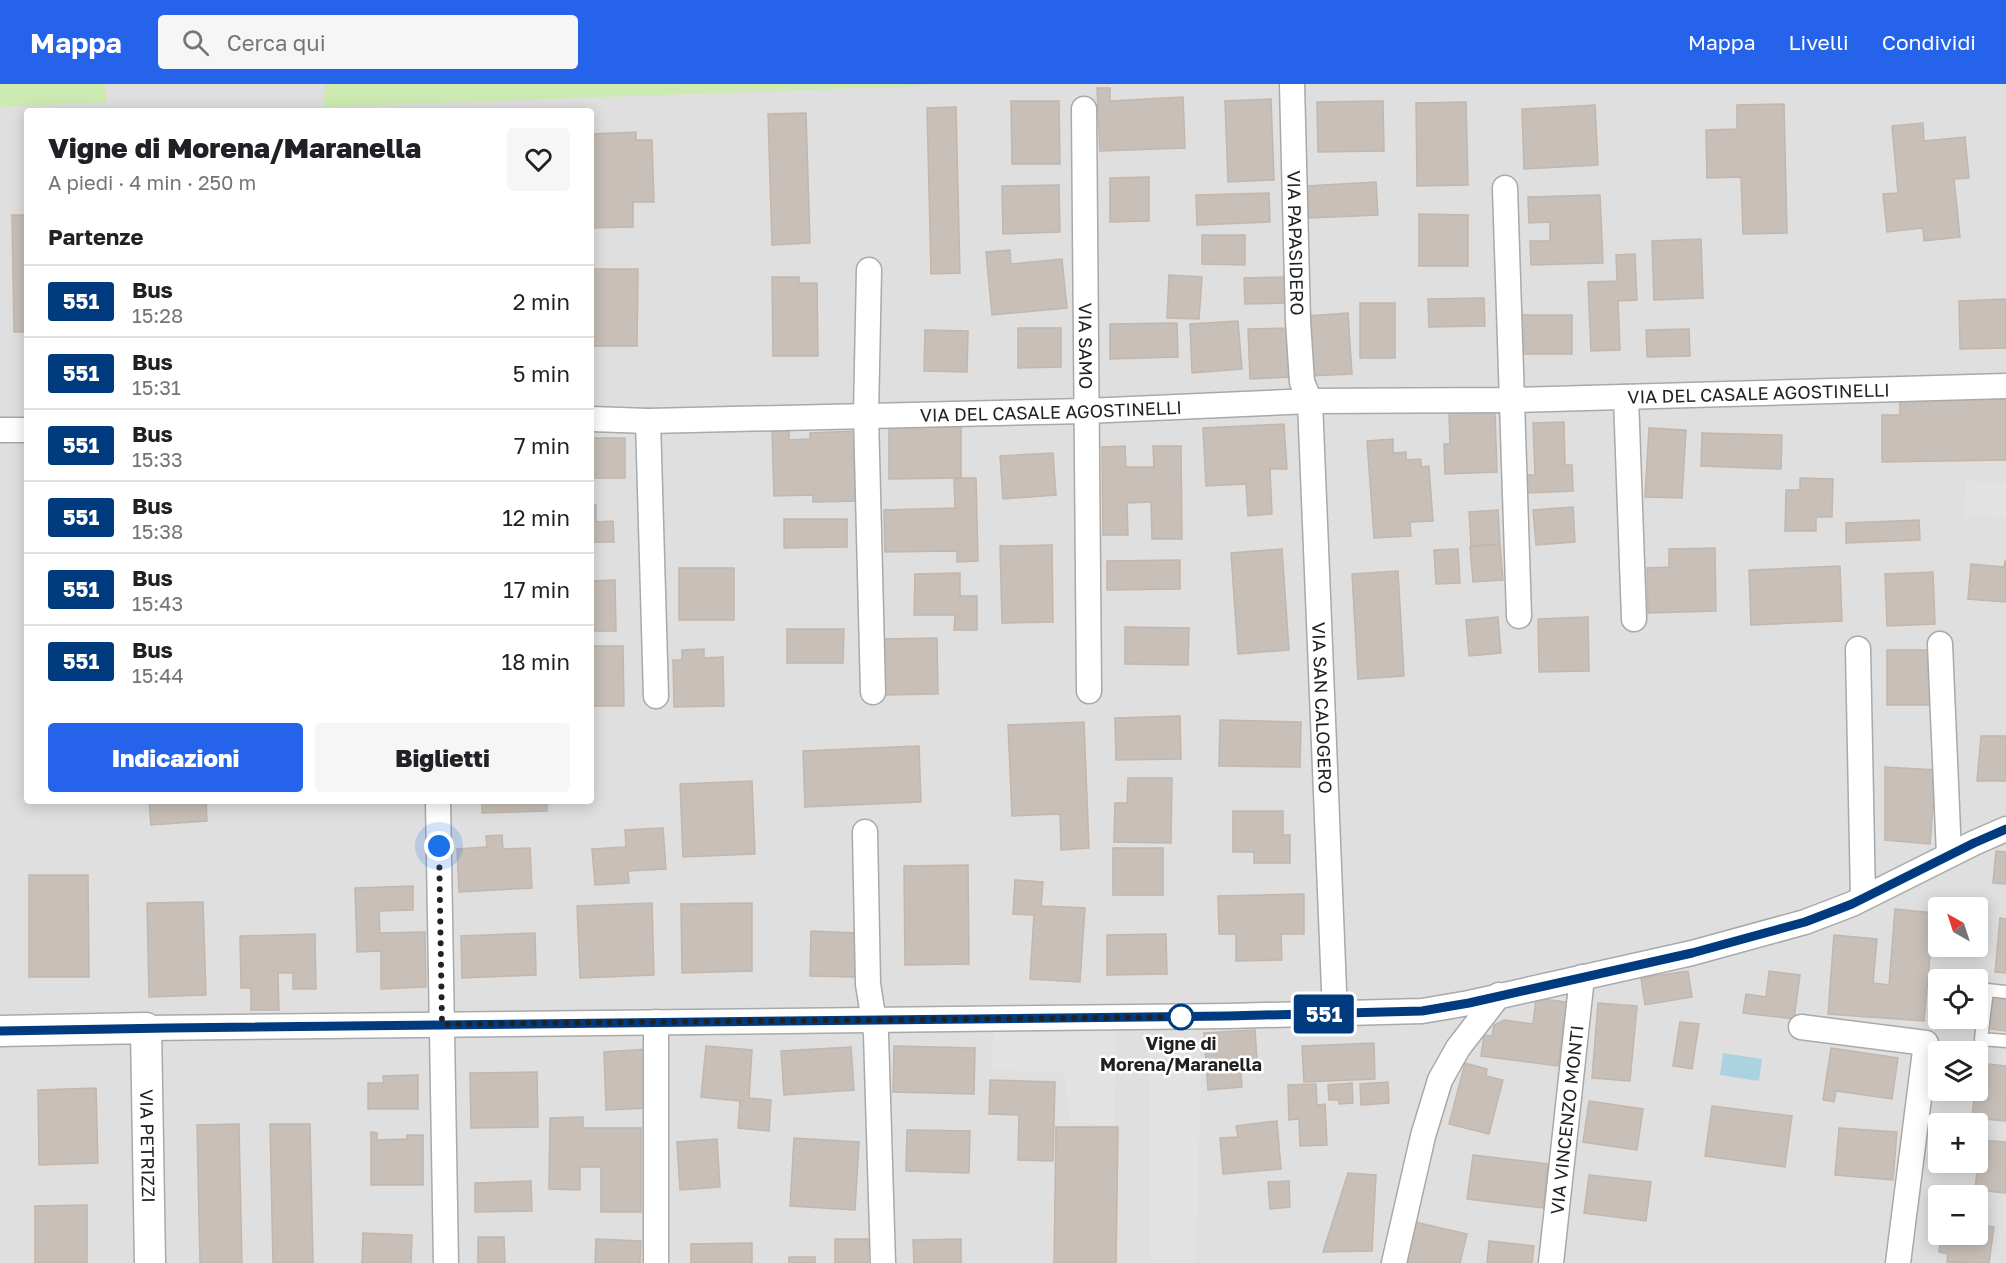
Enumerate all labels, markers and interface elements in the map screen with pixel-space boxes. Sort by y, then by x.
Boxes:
search box [158,15,578,69]
text: Mappa [30,26,122,59]
icon: search [179,26,212,59]
text: Cerca qui [227,29,326,56]
text: Mappa [1688,29,1756,55]
text: Livelli [1789,29,1849,55]
text: Condividi [1882,29,1976,55]
button: heart [507,128,570,191]
text: Vigne di Morena/Maranella [48,131,421,164]
text: A piedi · 4 min · 250 m [48,170,256,194]
street label: VIA PAPASIDERO [1283,170,1309,316]
text: Partenze [48,223,143,250]
text: Bus [132,276,173,303]
text: 551 [63,288,99,314]
text: 2 min [513,288,570,315]
text: 15:28 [132,303,183,327]
street label: VIA SAMO [1075,303,1097,389]
text: Bus [132,348,173,375]
text: 551 [63,360,99,386]
text: 5 min [513,360,570,387]
text: 15:31 [132,375,181,399]
street label: VIA DEL CASALE AGOSTINELLI [1627,378,1890,408]
street label: VIA DEL CASALE AGOSTINELLI [919,396,1182,426]
text: Bus [132,420,173,447]
text: 551 [63,432,99,458]
text: 7 min [514,432,570,459]
text: 15:33 [132,447,183,471]
text: Bus [132,492,173,519]
text: 551 [63,504,99,530]
text: 12 min [502,504,570,531]
text: 15:38 [132,519,183,543]
text: Bus [132,564,173,591]
text: 551 [63,576,99,602]
text: 17 min [503,576,570,603]
text: 15:43 [132,591,183,615]
street label: VIA SAN CALOGERO [1308,622,1337,794]
text: Bus [132,636,173,663]
text: 551 [63,648,99,674]
text: 18 min [502,648,570,675]
text: 15:44 [132,663,184,687]
button: Indicazioni [48,723,303,792]
button: Biglietti [315,723,570,792]
your location [424,831,454,861]
north arrow [1928,897,1988,957]
map controls [1928,897,1988,1245]
button: locate [1928,969,1988,1029]
line badge: 551 [1290,994,1358,1034]
text: 551 [1306,1001,1342,1027]
marker: Vigne di Morena/Maranella [1168,1004,1194,1030]
street label: VIA VINCENZO MONTI [1545,1024,1588,1216]
place label: Vigne di Morena/Maranella [1100,1032,1262,1075]
button: layers [1928,1041,1988,1101]
street label: VIA PETRIZZI [136,1089,160,1203]
button: + [1928,1113,1988,1173]
button: − [1928,1185,1988,1245]

